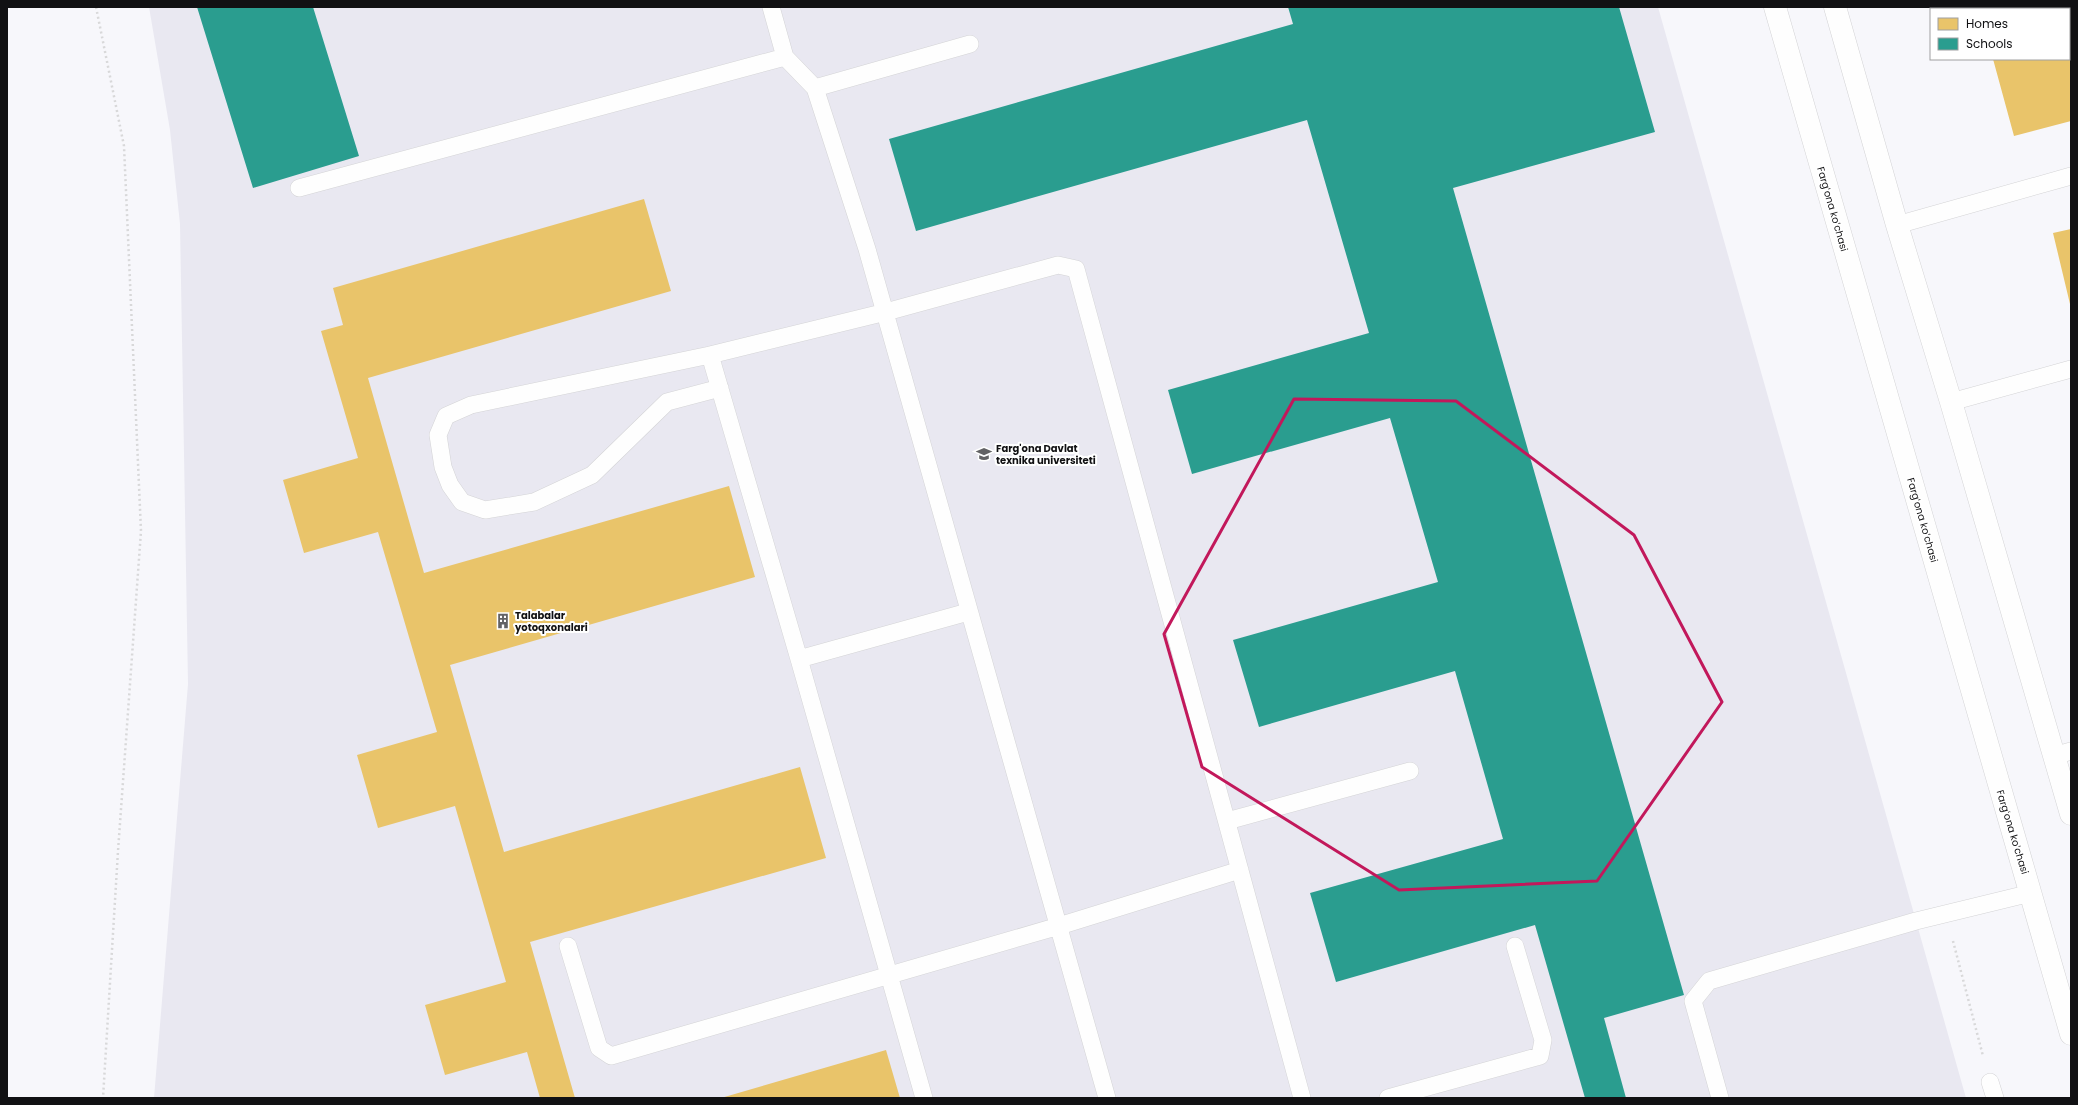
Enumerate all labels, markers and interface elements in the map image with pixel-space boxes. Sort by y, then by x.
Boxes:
legend [1930,8,2070,60]
text: Homes [1966,15,2008,32]
text: Schools [1966,35,2013,52]
street label: Fargʻona koʻchasi [1813,165,1852,253]
place label: Farg'ona Davlat texnika universiteti [996,441,1096,468]
school or university icon: Farg'ona Davlat texnika universiteti [975,445,993,463]
street label: Fargʻona koʻchasi [1903,476,1942,564]
place label: Talabalar yotoqxonalari [514,608,588,635]
building icon: Talabalar yotoqxonalari [494,612,512,630]
street label: Fargʻona koʻchasi [1993,788,2032,876]

